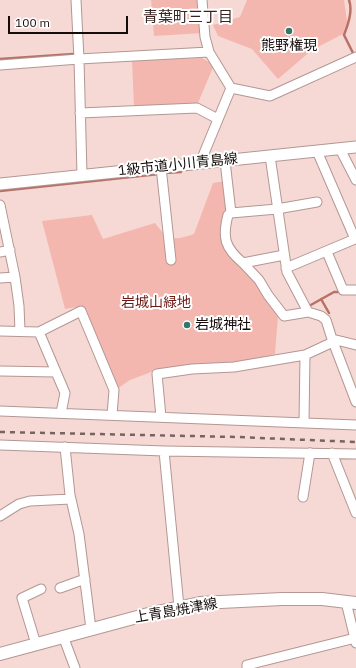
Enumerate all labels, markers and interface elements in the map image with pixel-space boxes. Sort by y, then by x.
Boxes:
scale bar [10,8,130,34]
district label: 青葉町三丁目 [143,9,233,27]
text: 100 m [15,15,50,30]
marker: 熊野権現 [284,26,294,36]
place label: 熊野権現 [261,38,317,54]
street label: 1級市道小川青島線 [117,150,239,180]
park label: 岩城山緑地 [121,295,191,311]
place label: 岩城神社 [195,317,251,333]
marker: 岩城神社 [182,320,192,330]
street label: 上青島焼津線 [133,595,219,627]

